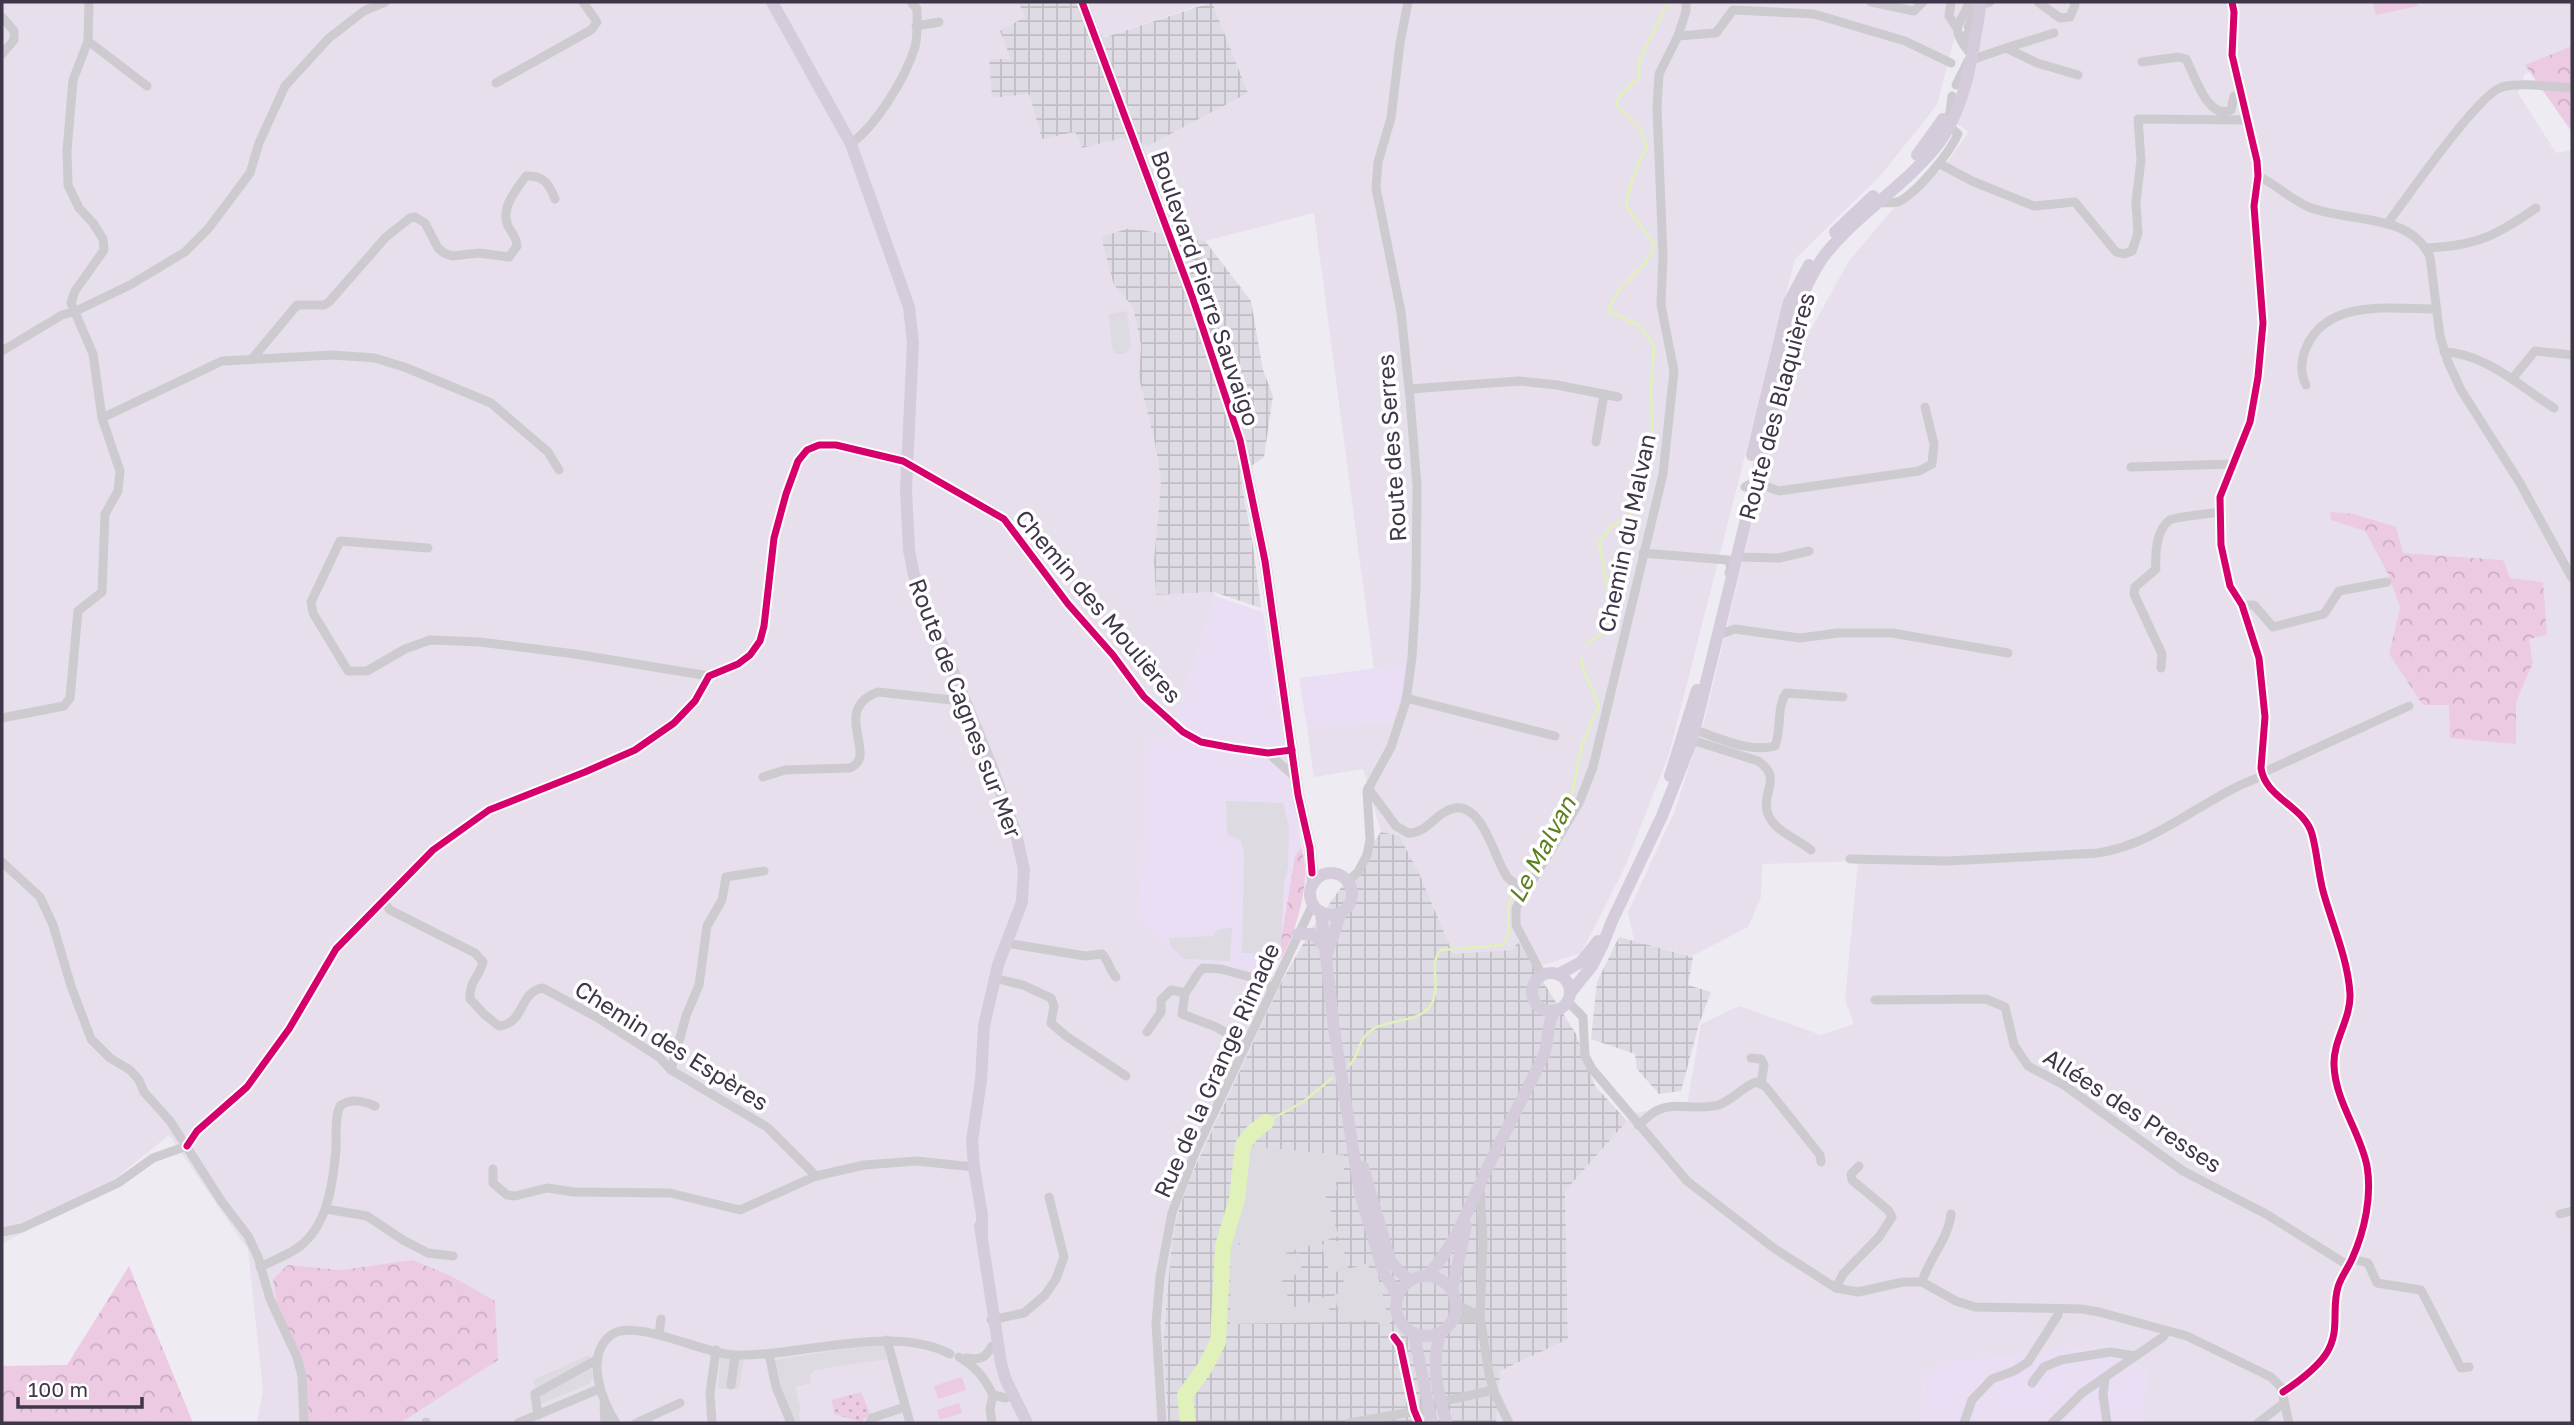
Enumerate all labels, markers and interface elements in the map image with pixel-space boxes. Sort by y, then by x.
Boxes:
street label: Boulevard Pierre Sauvaigo [1146,147,1266,429]
street label: Route des Blaquières [1732,289,1820,523]
street label: Route des Serres [1370,353,1412,543]
street label: Chemin du Malvan [1591,431,1661,635]
street label: Chemin des Moulières [1010,504,1188,708]
street label: Route de Cagnes sur Mer [904,574,1028,842]
water label: Le Malvan [1501,790,1582,907]
street label: Rue de la Grange Rimade [1147,938,1285,1202]
street label: Chemin des Espères [570,974,774,1116]
street label: Allées des Presses [2039,1042,2227,1178]
scale bar [18,1366,142,1410]
text: 100 m [28,1376,88,1402]

